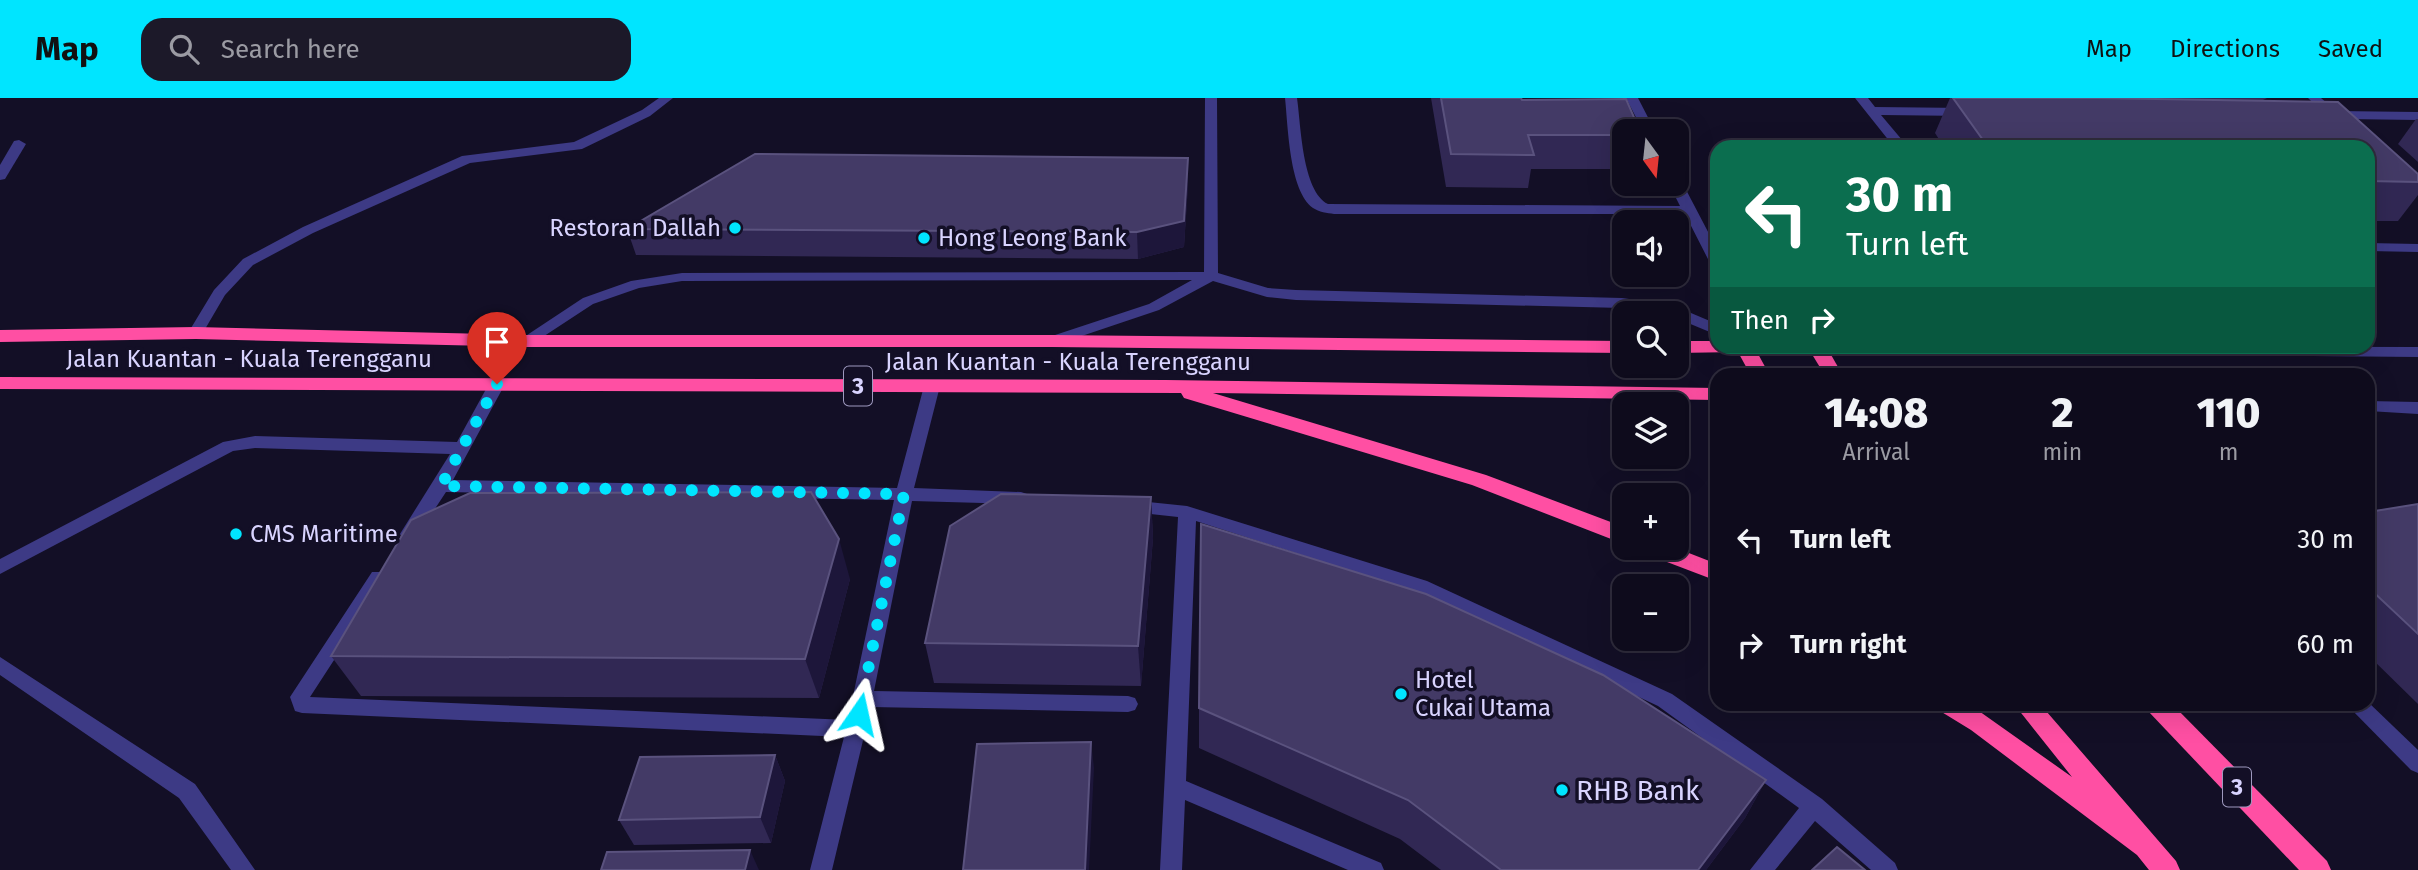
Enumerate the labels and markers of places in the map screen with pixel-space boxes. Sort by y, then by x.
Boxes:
place label: Restoran Dallah [549,214,721,242]
marker: Restoran Dallah [727,220,743,236]
place label: Hong Leong Bank [938,224,1127,252]
marker: Hong Leong Bank [916,230,932,246]
pin [467,312,527,384]
place label: CMS Maritime [250,520,398,548]
marker: CMS Maritime [228,526,244,542]
place label: Hotel Cukai Utama [1415,666,1551,722]
marker: Hotel Cukai Utama [1393,686,1409,702]
place label: RHB Bank [1576,774,1700,807]
marker: RHB Bank [1554,782,1570,798]

